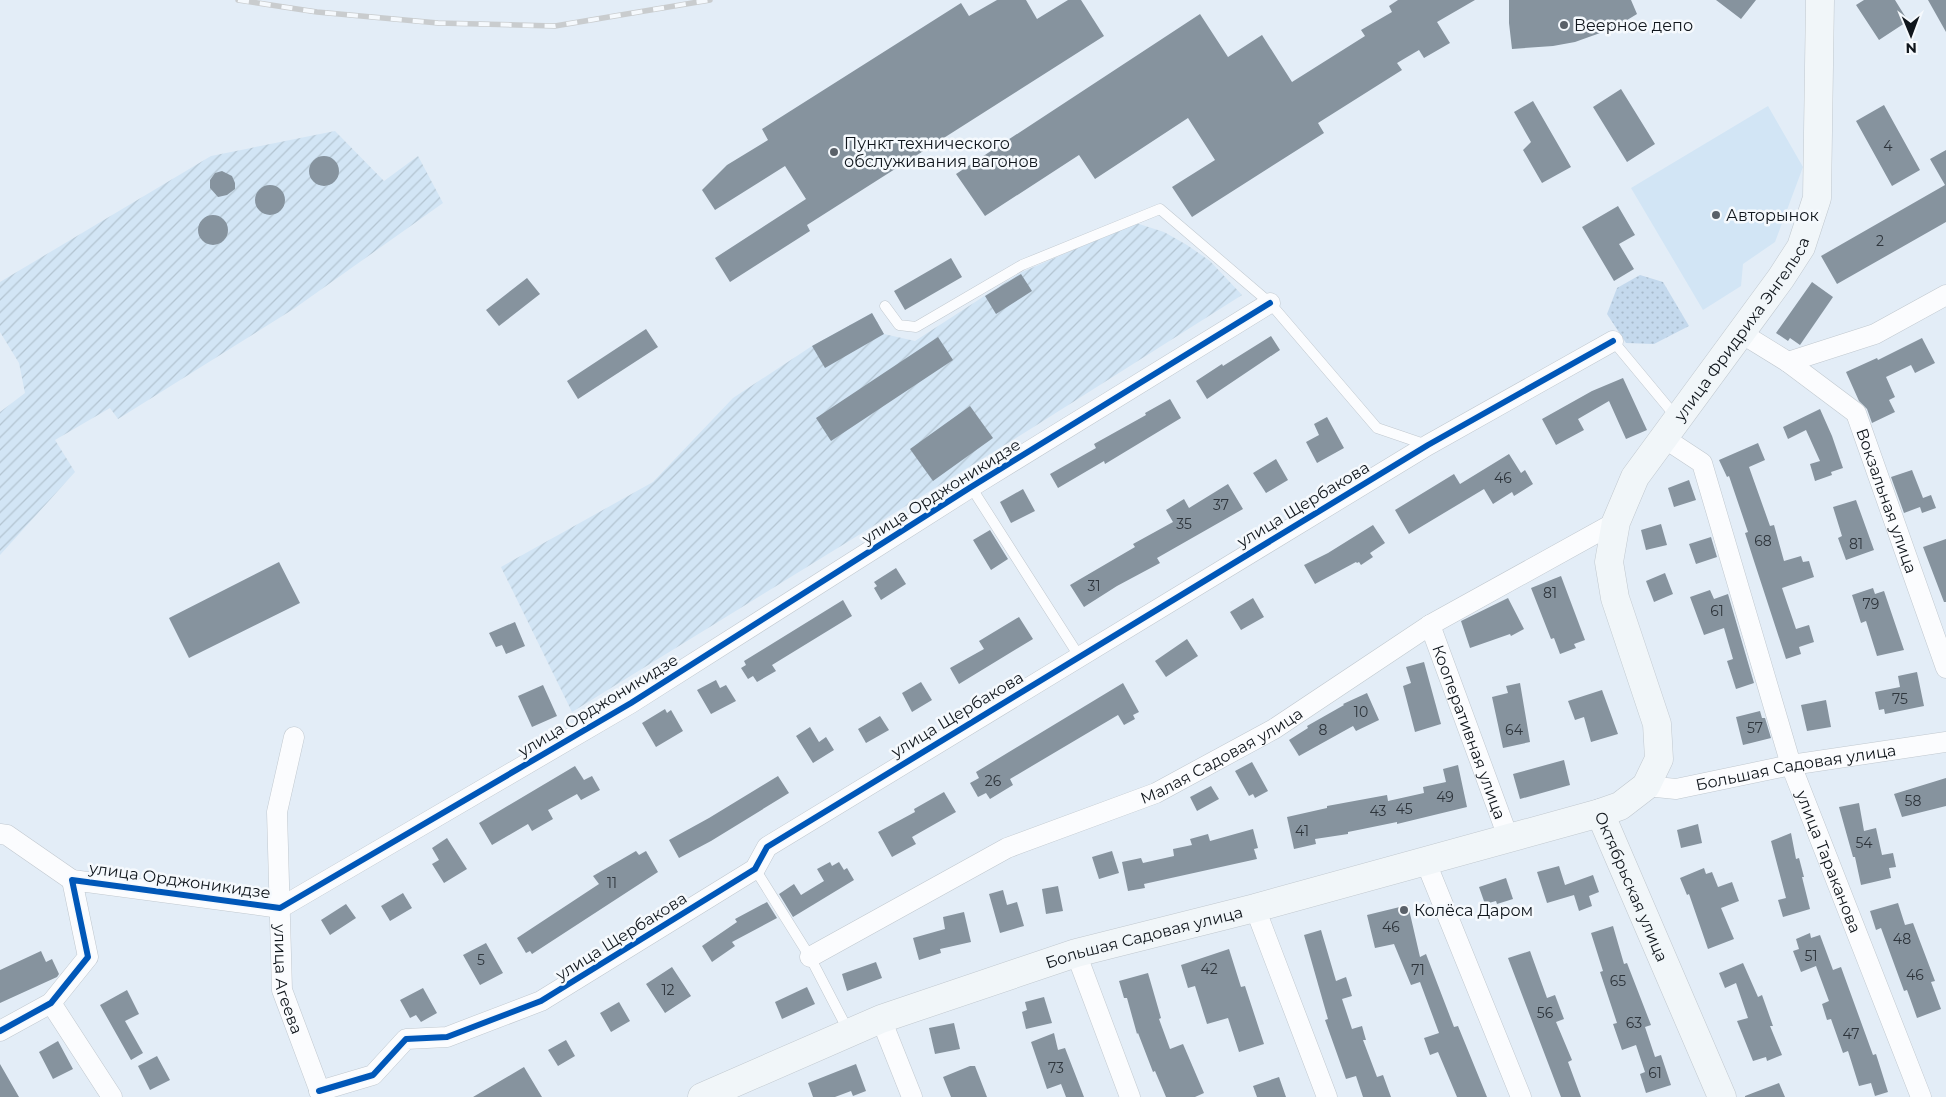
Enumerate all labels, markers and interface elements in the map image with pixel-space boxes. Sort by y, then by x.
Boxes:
north arrow [1886,10,1936,60]
place label: Веерное депо [1574,16,1693,35]
marker: Веерное депо [1558,19,1570,31]
text: N [1905,39,1917,57]
place label: Пункт технического обслуживания вагонов [844,134,1038,171]
house number: 4 [1883,137,1893,155]
marker: Пункт технического обслуживания вагонов [828,146,840,158]
place label: Авторынок [1726,206,1820,225]
marker: Авторынок [1710,209,1722,221]
house number: 2 [1876,232,1884,250]
street label: улица Фридриха Энгельса [1670,235,1814,426]
street label: Вокзальная улица [1852,426,1921,576]
street label: улица Орджоникидзе [858,435,1024,549]
street label: улица Щербакова [1233,457,1373,552]
house number: 46 [1494,469,1512,487]
house number: 37 [1213,496,1229,514]
house number: 35 [1176,515,1192,533]
house number: 68 [1754,532,1772,550]
house number: 81 [1849,535,1863,553]
house number: 31 [1088,577,1100,595]
house number: 81 [1543,584,1557,602]
house number: 79 [1863,595,1879,613]
house number: 61 [1710,602,1724,620]
street label: Кооперативная улица [1428,642,1510,822]
street label: улица Орджоникидзе [514,650,682,761]
street label: улица Щербакова [887,667,1027,762]
house number: 75 [1892,690,1908,708]
house number: 10 [1354,703,1368,721]
street label: Малая Садовая улица [1138,704,1306,808]
house number: 57 [1747,719,1763,737]
house number: 8 [1319,721,1328,739]
house number: 64 [1505,721,1524,739]
street label: Большая Садовая улица [1694,741,1897,795]
house number: 26 [985,772,1002,790]
street label: улица Тараканова [1792,787,1865,936]
house number: 49 [1436,788,1454,806]
house number: 58 [1905,792,1921,810]
house number: 45 [1395,800,1413,818]
house number: 43 [1370,802,1387,820]
street label: Октябрьская улица [1590,809,1672,965]
house number: 41 [1295,822,1309,840]
house number: 54 [1855,834,1873,852]
street label: улица Орджоникидзе [87,858,272,903]
house number: 11 [607,874,617,892]
street label: улица Щербакова [551,888,690,985]
place label: Колёса Даром [1414,901,1533,920]
street label: Большая Садовая улица [1043,902,1245,973]
marker: Колёса Даром [1398,904,1410,916]
house number: 46 [1382,918,1400,936]
street label: улица Агеева [270,923,307,1037]
house number: 48 [1893,930,1911,948]
house number: 51 [1805,947,1817,965]
house number: 5 [477,951,485,969]
house number: 42 [1200,960,1218,978]
house number: 71 [1411,961,1425,979]
house number: 46 [1906,966,1924,984]
house number: 65 [1610,972,1626,990]
house number: 12 [661,981,675,999]
house number: 56 [1537,1004,1554,1022]
house number: 63 [1626,1014,1642,1032]
house number: 47 [1843,1025,1859,1043]
house number: 73 [1048,1059,1064,1077]
house number: 61 [1648,1064,1662,1082]

